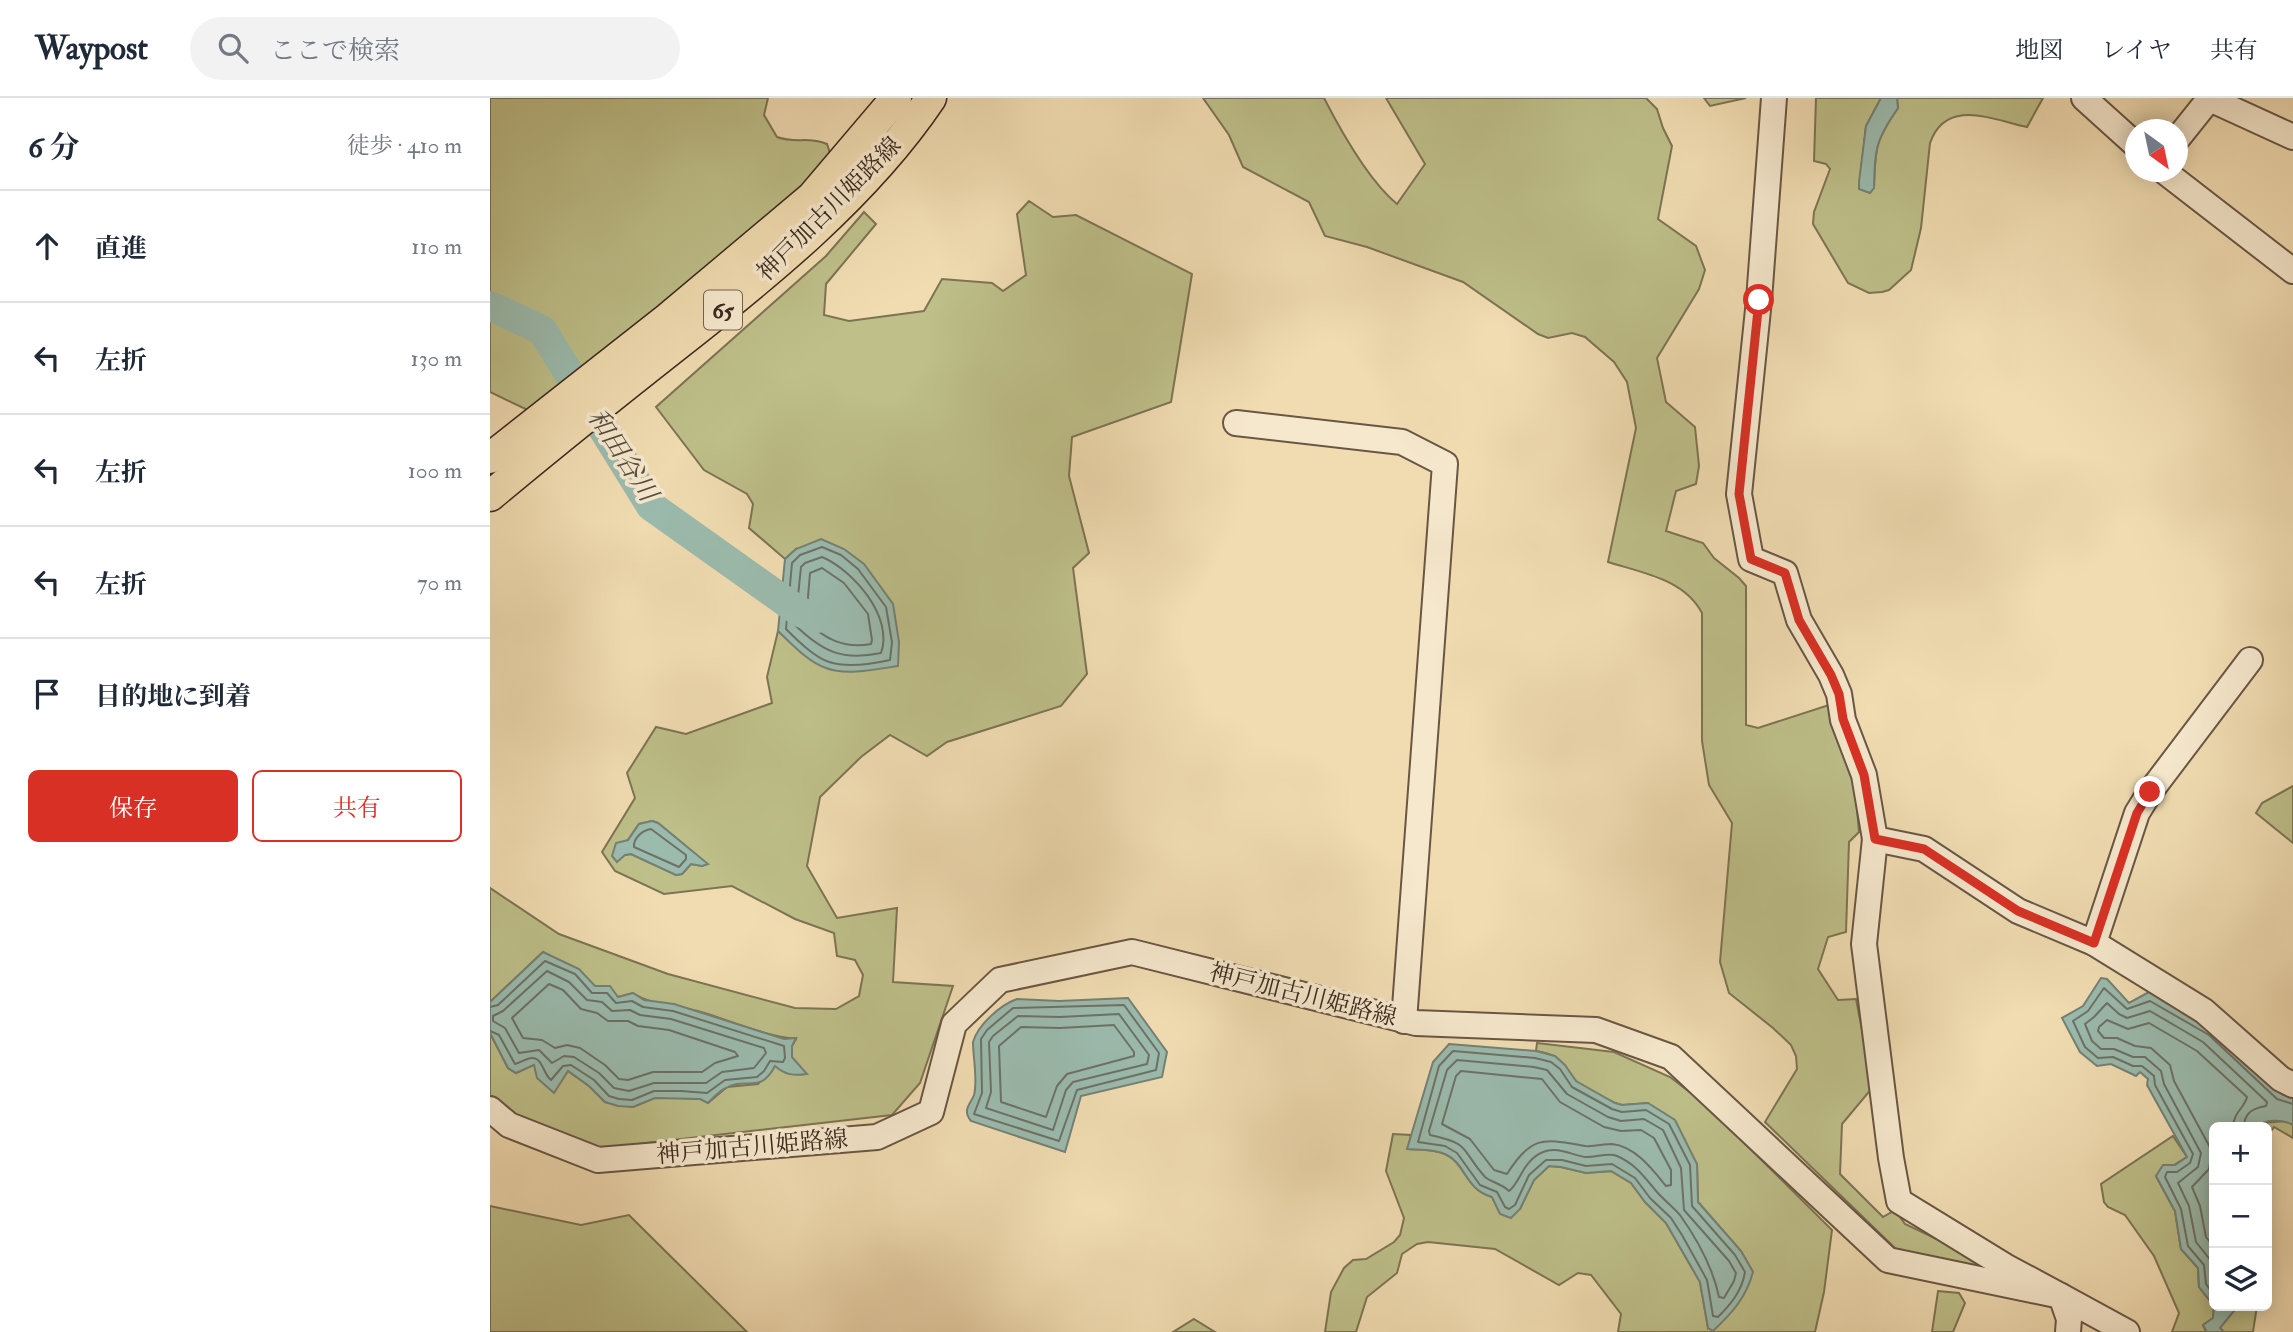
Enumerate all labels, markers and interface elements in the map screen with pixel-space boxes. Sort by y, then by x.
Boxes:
search box [190,17,680,80]
text: Waypost [35,28,148,69]
icon: search [214,29,252,67]
text: ここで検索 [270,35,400,67]
text: 地図 [2015,35,2063,66]
text: レイヤ [2101,35,2172,66]
text: 共有 [2210,35,2258,66]
north arrow [2125,119,2188,182]
text: 6 分 [28,129,79,166]
street label: 神戸加古川姫路線 [750,130,908,288]
text: 徒歩 · 410 m [347,131,462,160]
icon: ahead [28,227,66,265]
text: 110 m [411,232,462,261]
text: 直進 [95,233,147,265]
route start [1743,284,1774,315]
road number: 65 [704,290,742,330]
icon: left [28,339,66,377]
text: 130 m [410,344,462,373]
text: 左折 [95,345,147,377]
water label: 和田谷川 [580,403,665,510]
icon: left [28,451,66,489]
text: 100 m [408,456,462,485]
text: 左折 [95,457,147,489]
icon: left [28,563,66,601]
text: 70 m [417,568,462,597]
text: 左折 [95,569,147,601]
icon: arrive [28,675,66,713]
text: 目的地に到着 [95,681,251,713]
button: 保存 [28,770,238,842]
button: 共有 [252,770,462,842]
route end [2134,776,2165,807]
street label: 神戸加古川姫路線 [1206,957,1400,1033]
map controls [2209,1122,2272,1311]
button: + [2209,1122,2272,1185]
street label: 神戸加古川姫路線 [655,1123,849,1171]
button: − [2209,1185,2272,1248]
button: layers [2209,1248,2272,1311]

